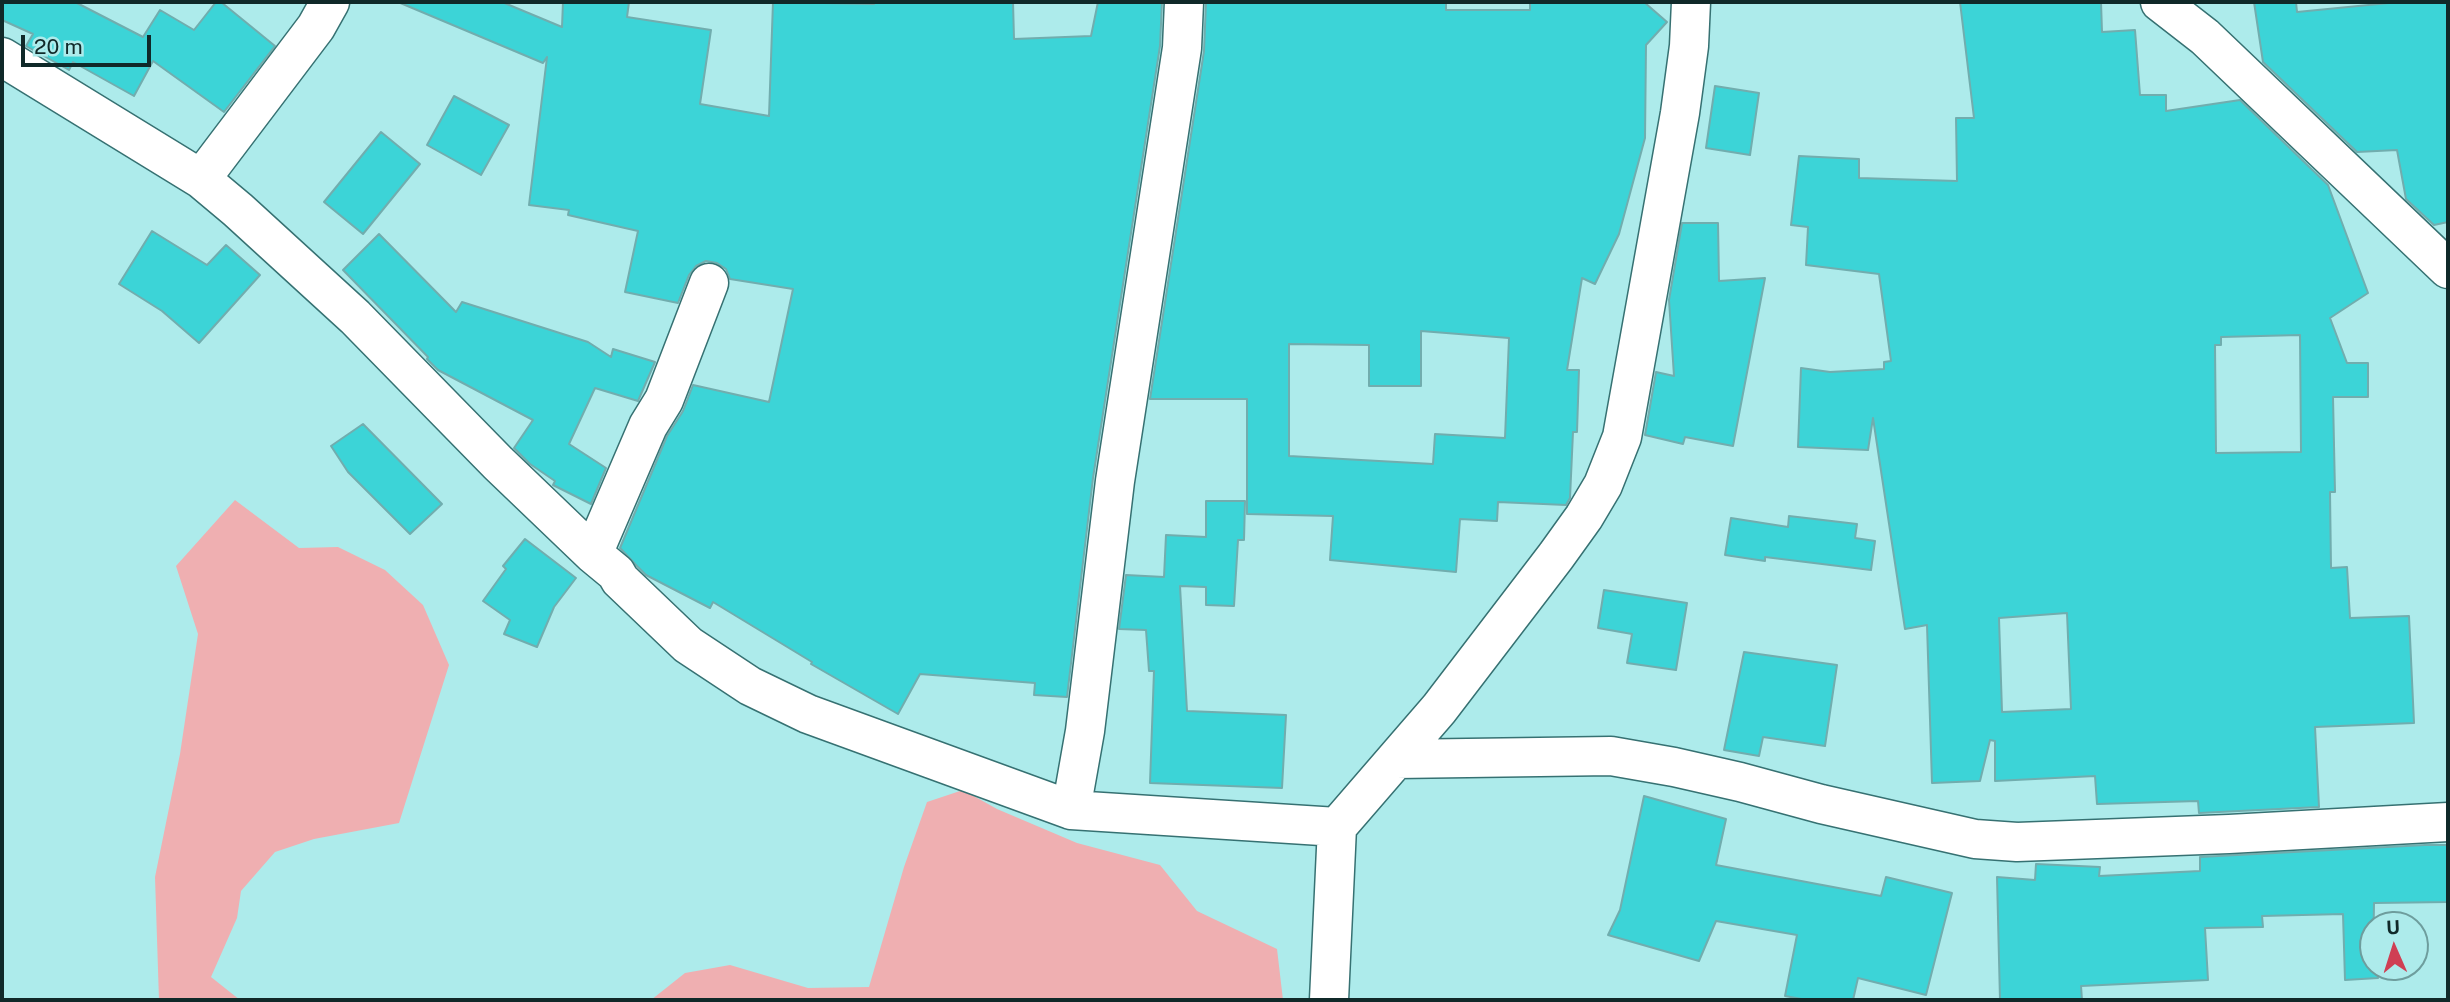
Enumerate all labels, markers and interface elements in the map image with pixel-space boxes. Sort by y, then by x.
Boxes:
scale bar [24,21,154,65]
text: 20 m [34,34,83,59]
north arrow [2359,911,2429,981]
text: U [2386,916,2400,938]

